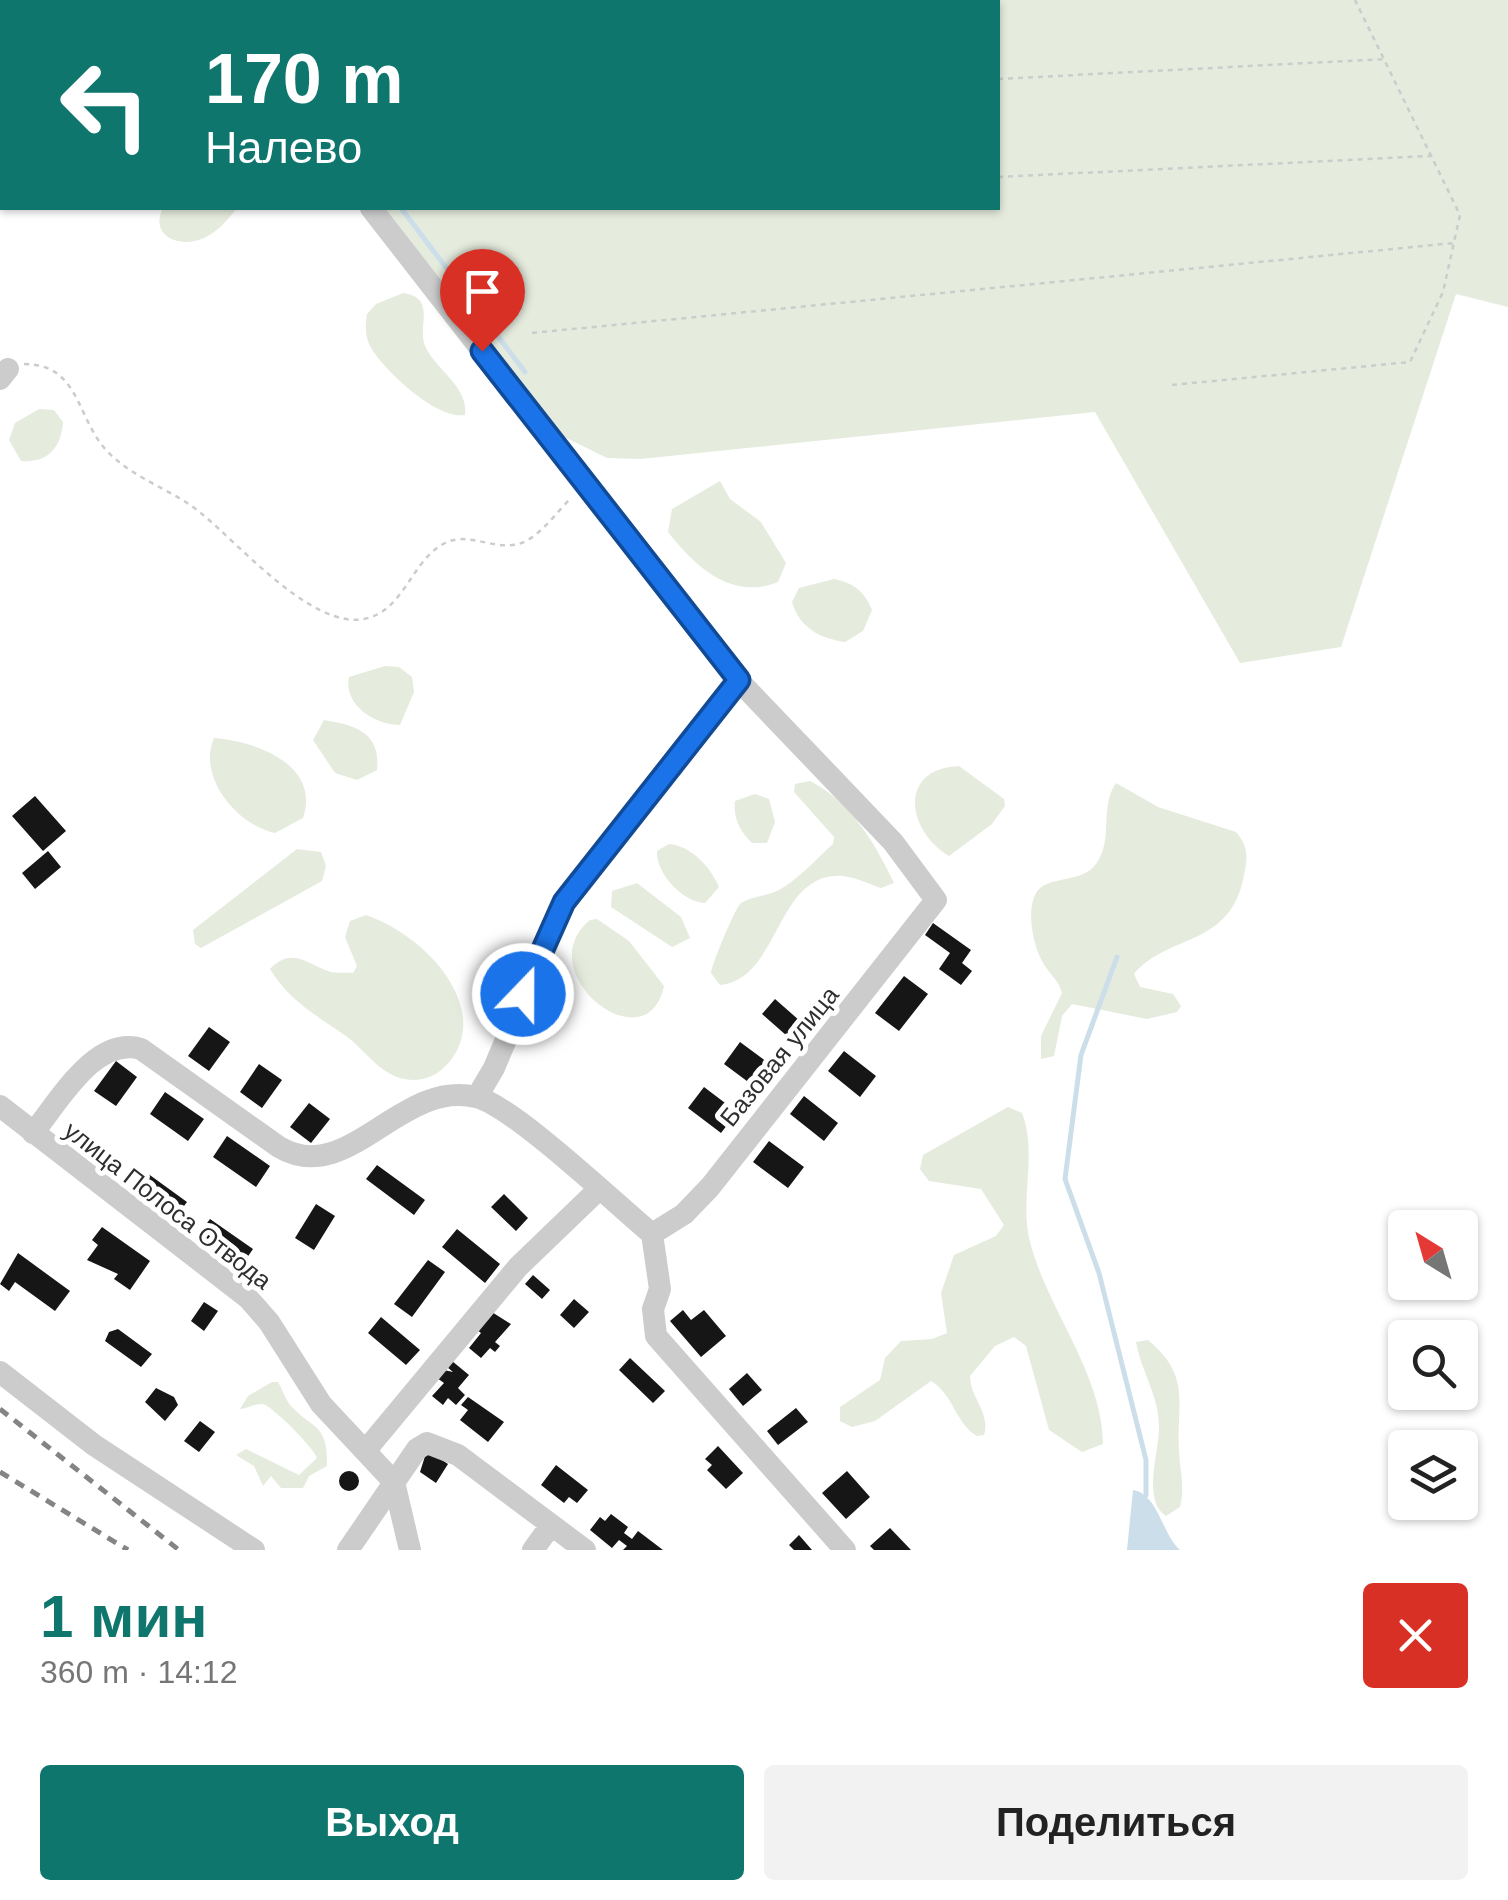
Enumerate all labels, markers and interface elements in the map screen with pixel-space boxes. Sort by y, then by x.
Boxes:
icon: left [40,40,170,170]
text: 170 m [205,40,403,118]
text: Налево [205,122,362,173]
pin [440,249,525,352]
icon: arrive [455,264,510,319]
position arrow [471,942,575,1046]
street label: Базовая улица [714,981,844,1131]
street label: улица Полоса Отвода [59,1116,277,1295]
north arrow [1388,1210,1478,1300]
map controls [1388,1210,1478,1520]
button: search [1388,1320,1478,1410]
button: layers [1388,1430,1478,1520]
text: 1 мин [40,1583,208,1650]
button: close [1363,1583,1468,1688]
text: 360 m · 14:12 [40,1654,237,1690]
button: Выход [40,1765,744,1880]
button: Поделиться [764,1765,1468,1880]

